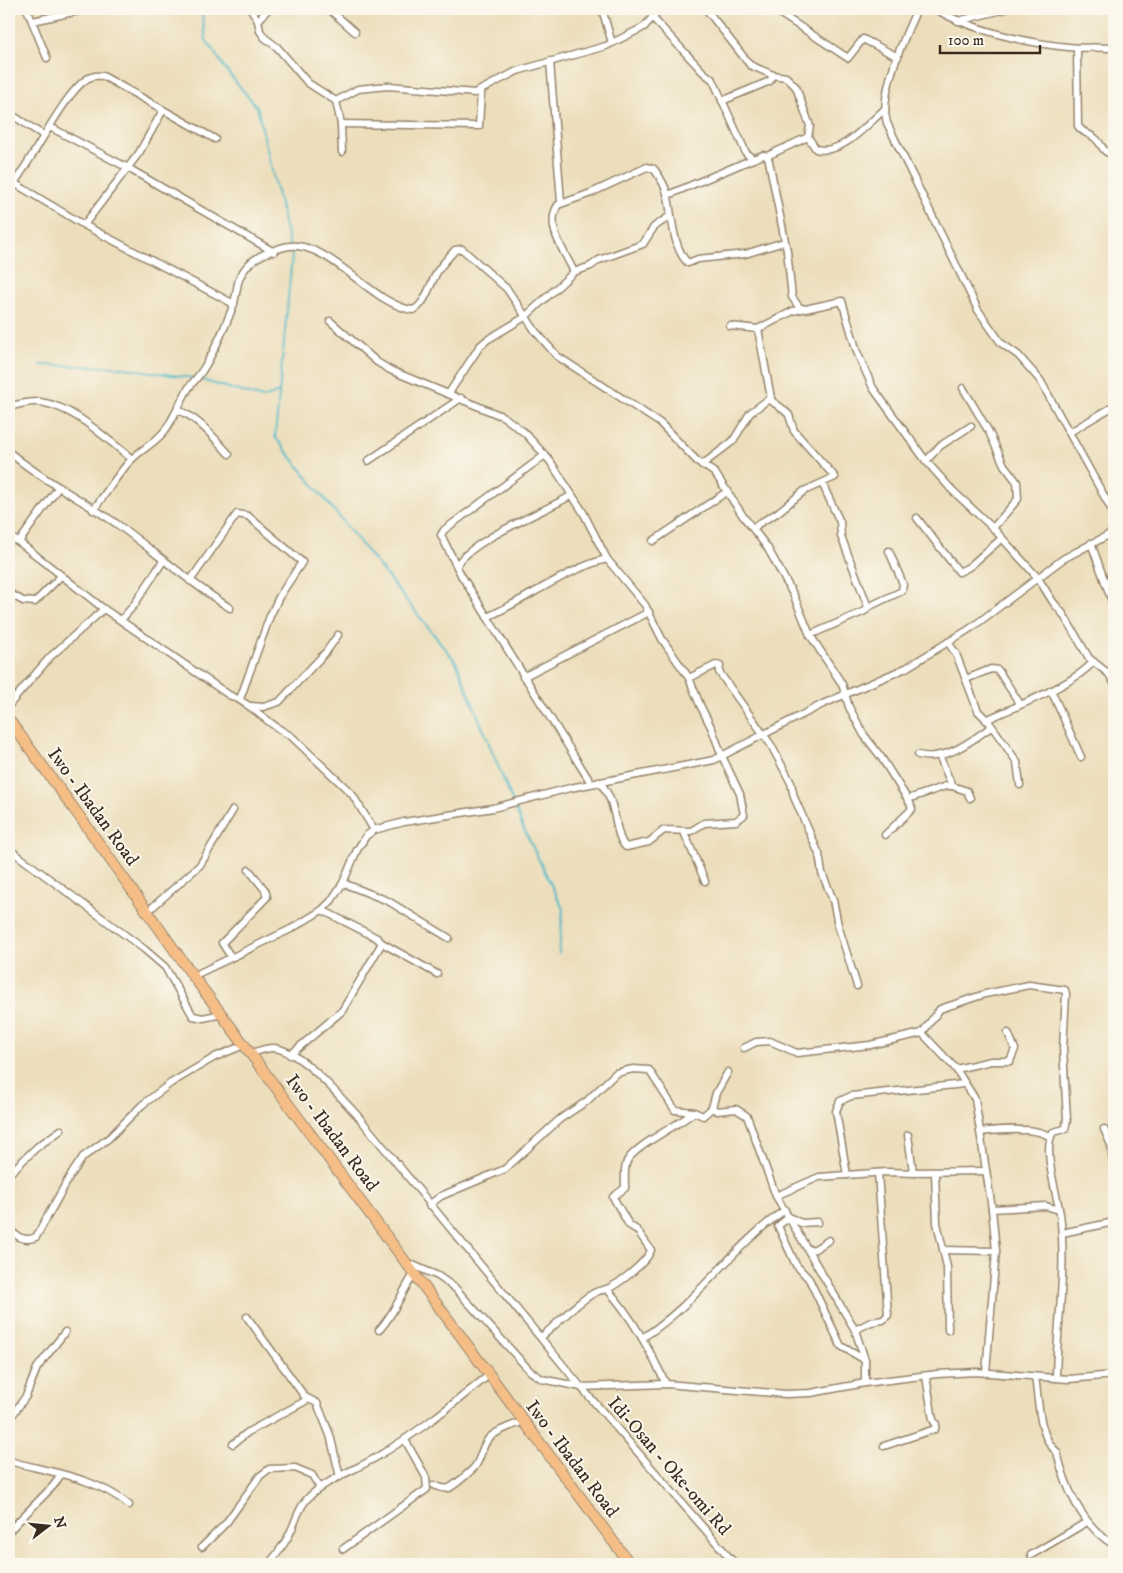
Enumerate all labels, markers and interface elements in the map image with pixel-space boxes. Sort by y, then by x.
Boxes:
scale bar [940,22,1040,54]
text: 100 m [948,31,984,50]
street label: Iwo - Ibadan Road [42,743,144,871]
street label: Iwo - Ibadan Road [281,1070,384,1196]
street label: Idi-Osan - Oke-omi Rd [603,1392,736,1540]
street label: Iwo - Ibadan Road [521,1396,624,1522]
north arrow [22,1500,72,1550]
text: N [49,1515,70,1531]

